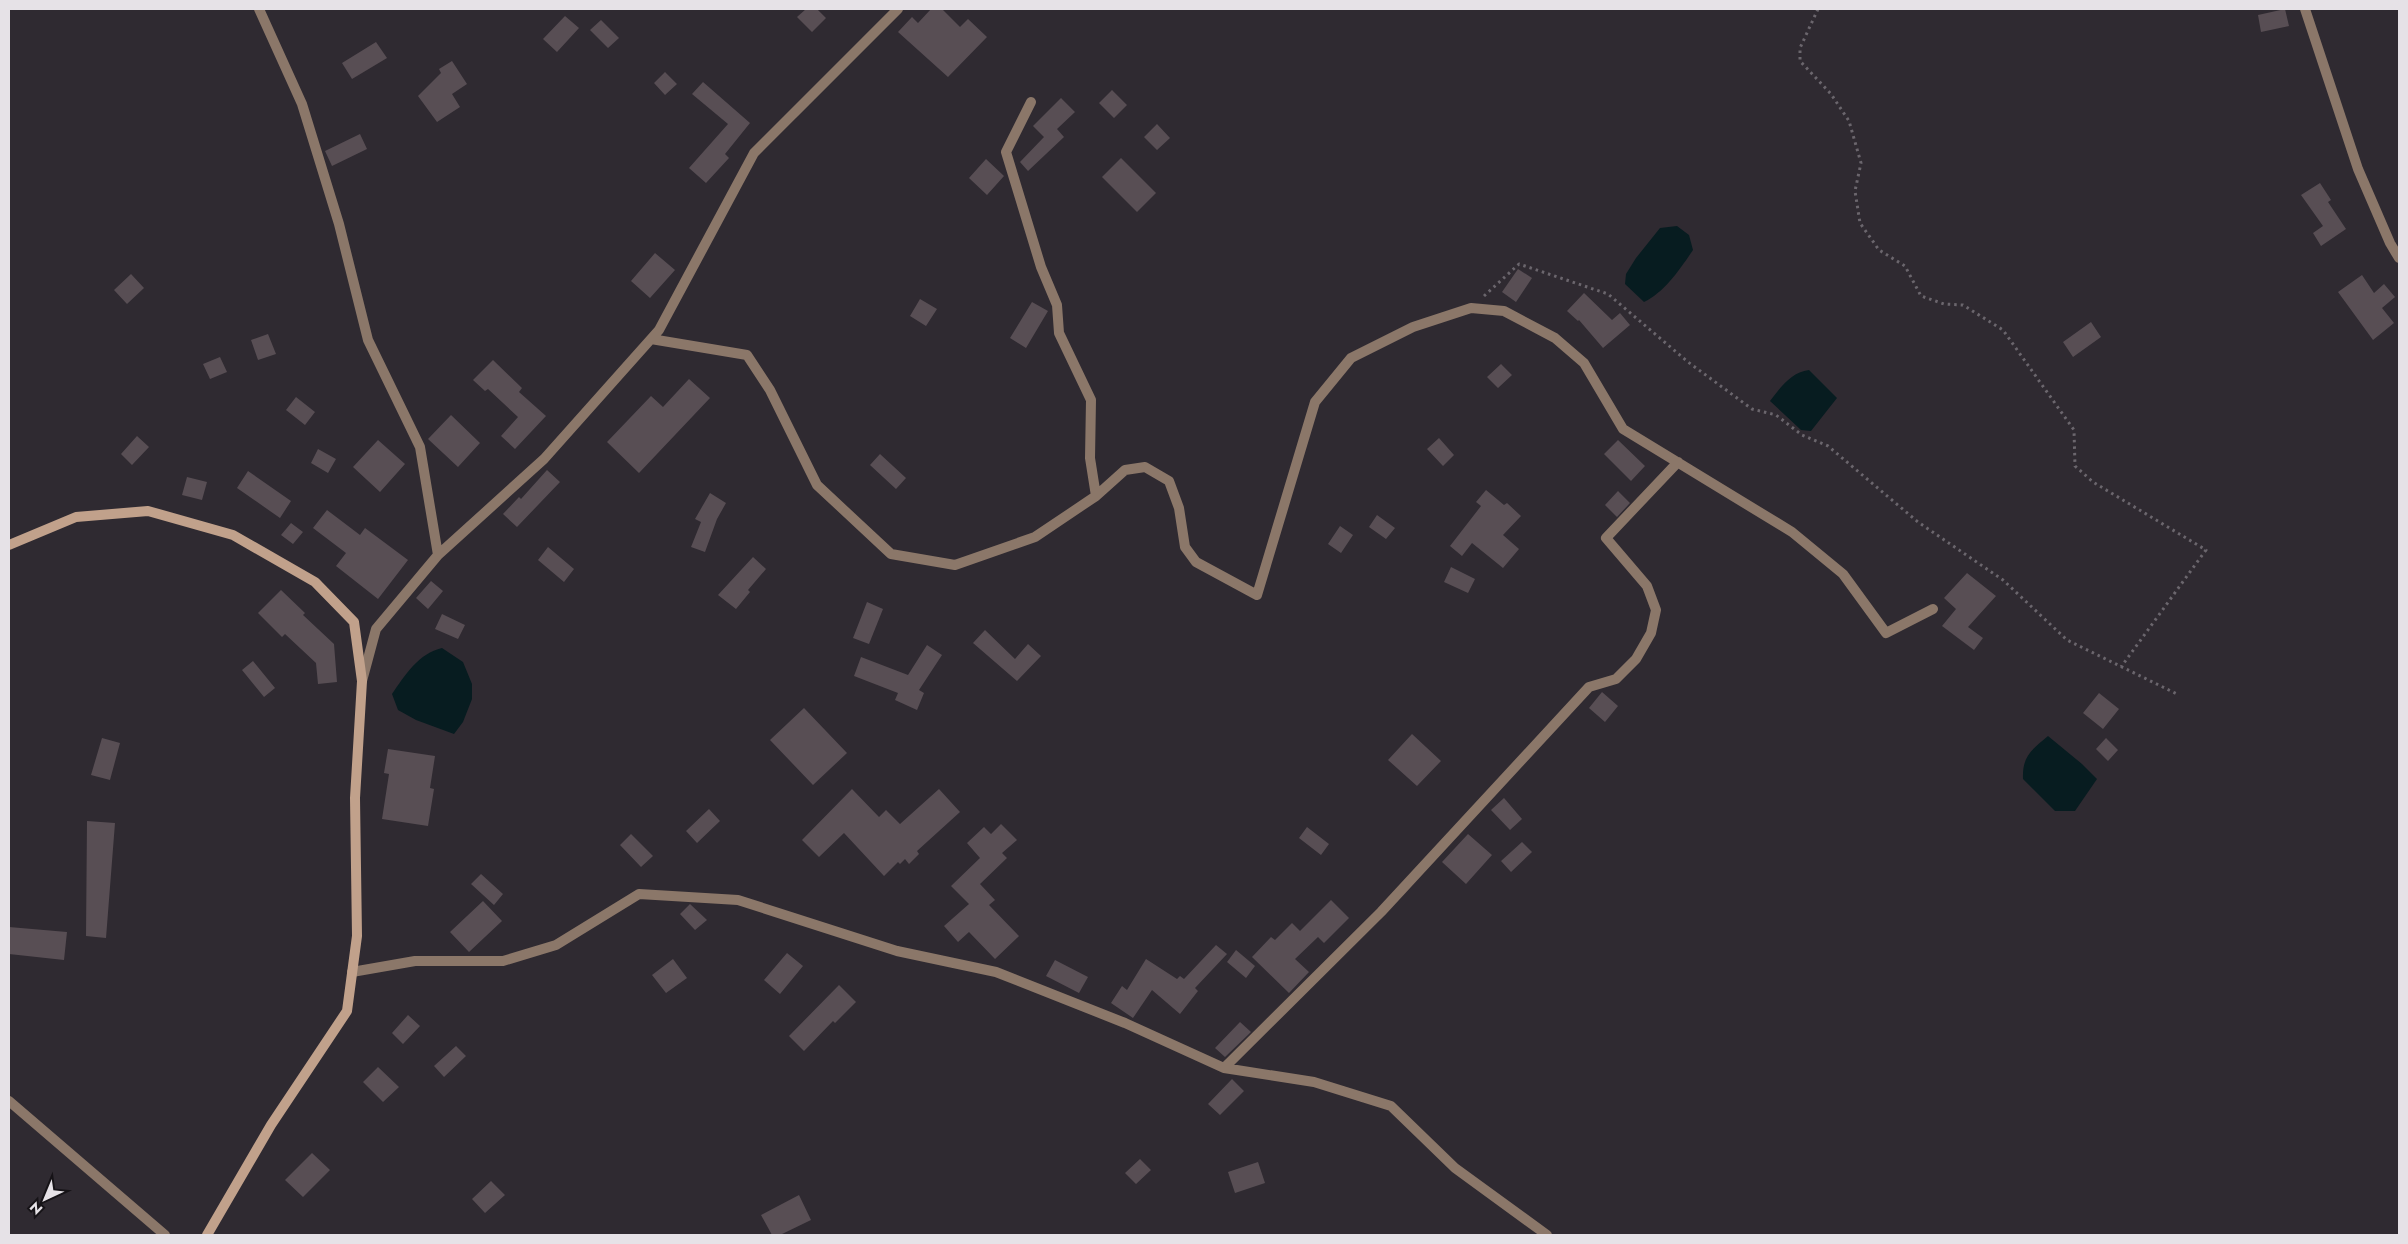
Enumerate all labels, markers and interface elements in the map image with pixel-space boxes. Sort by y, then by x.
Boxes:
north arrow [20,1174,70,1224]
text: N [25,1197,47,1219]

